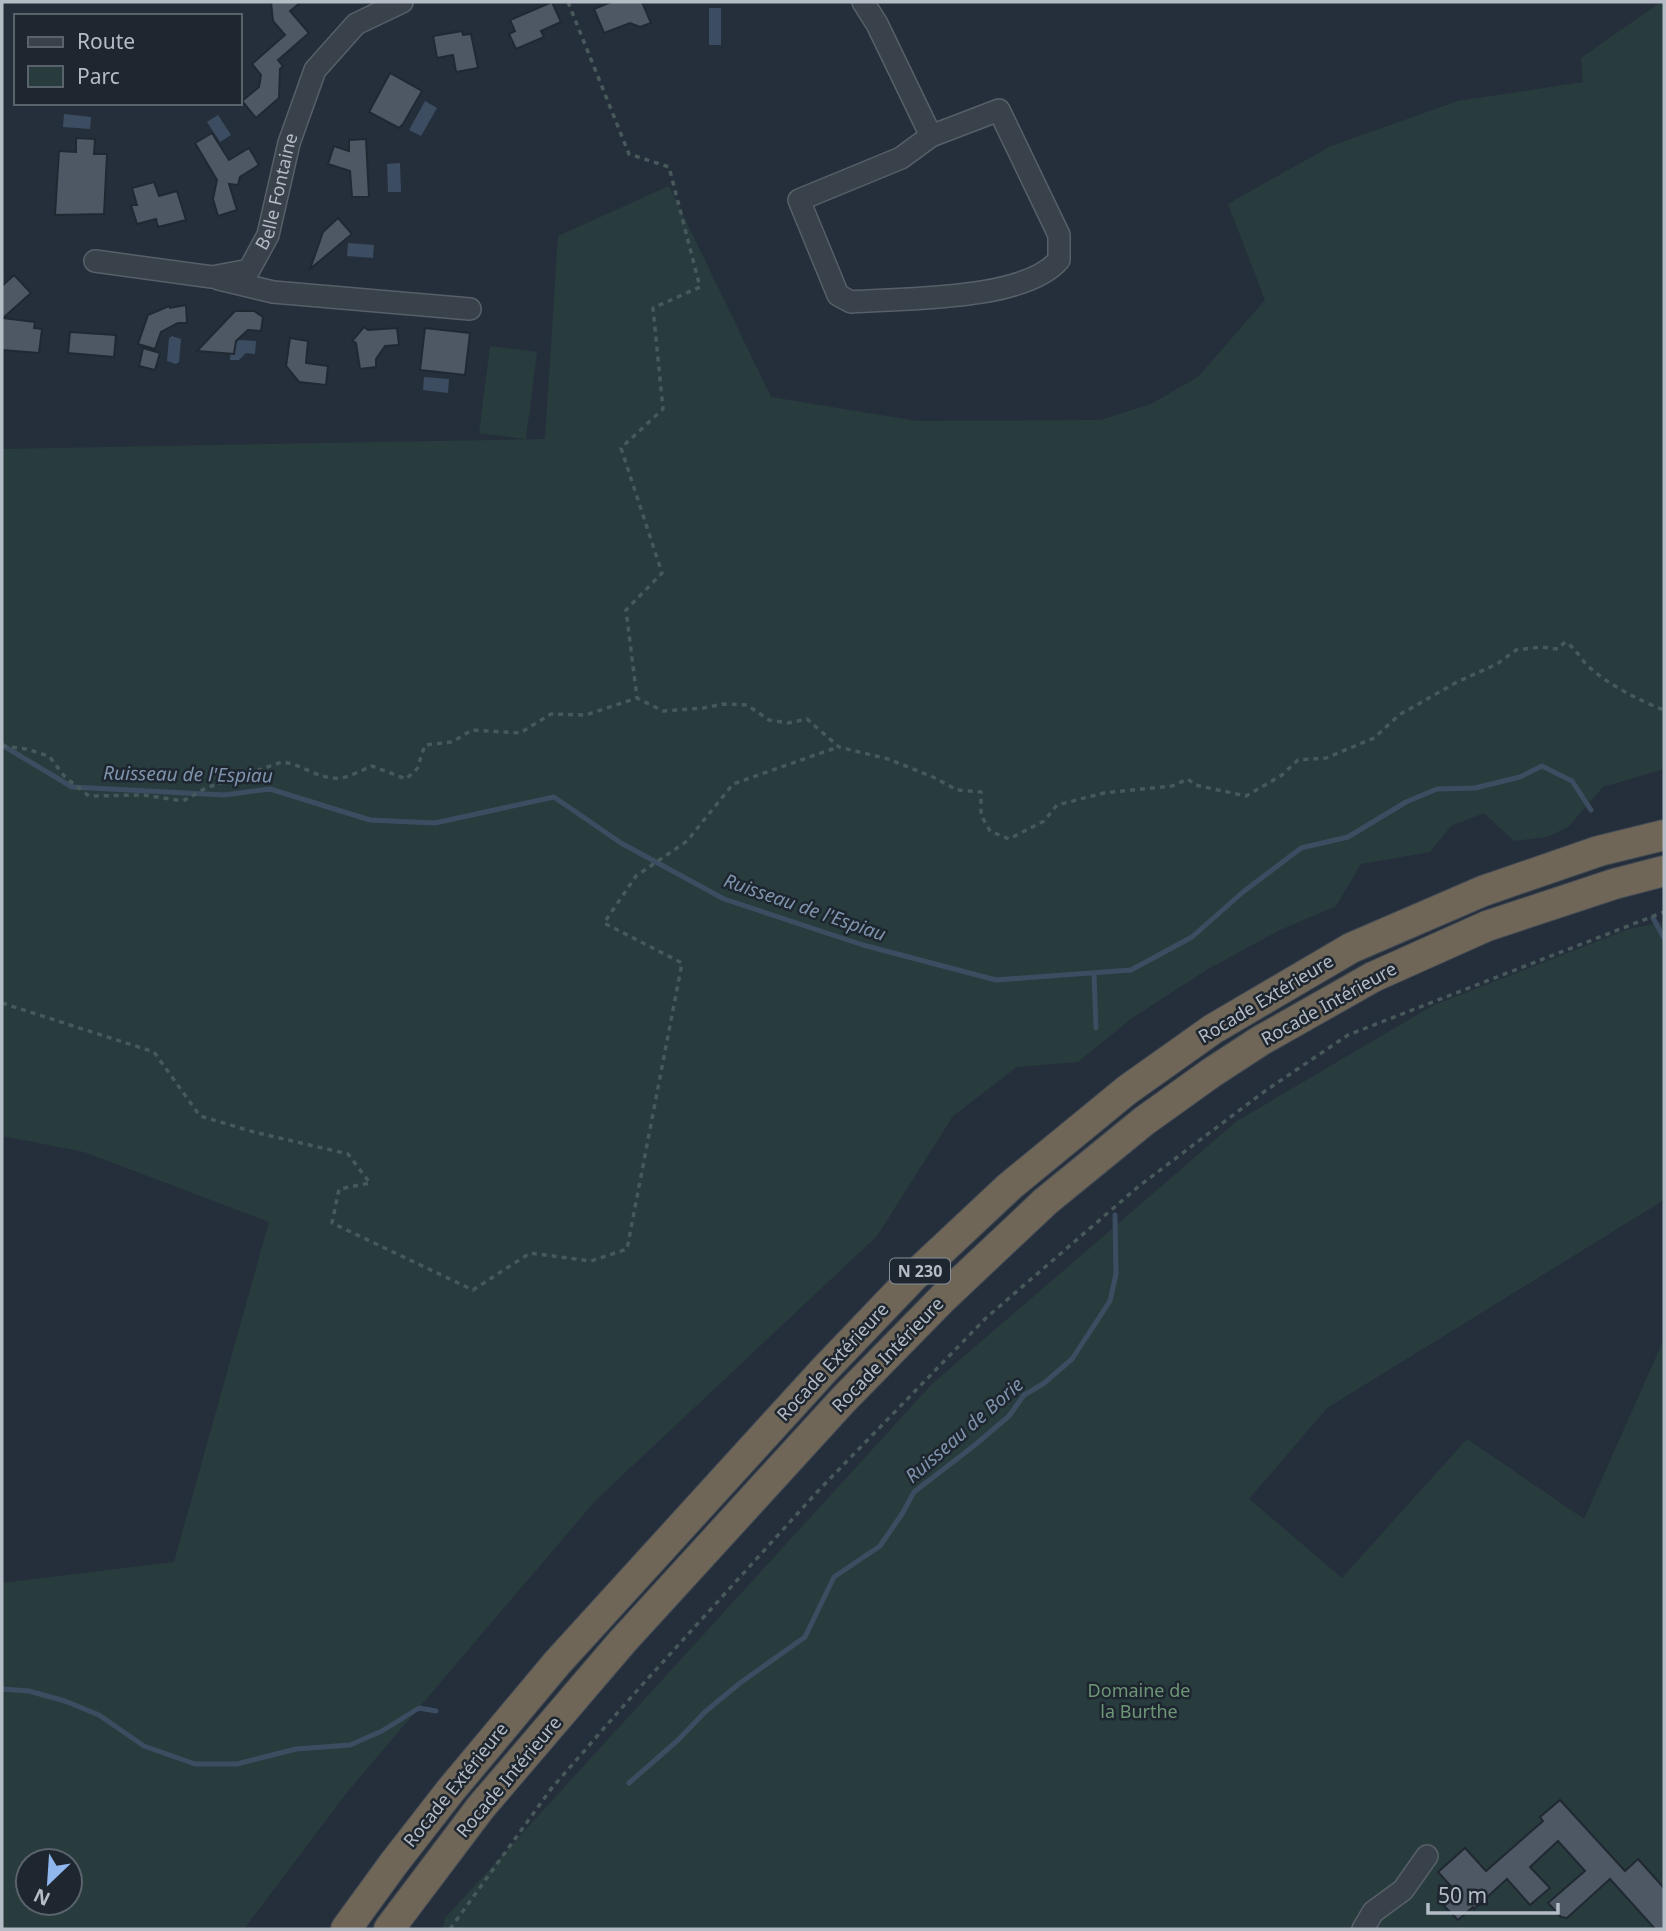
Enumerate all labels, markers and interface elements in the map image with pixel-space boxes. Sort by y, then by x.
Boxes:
legend [14,14,242,105]
text: Route [77,27,135,55]
text: Parc [77,62,120,90]
street label: Belle Fontaine [249,129,303,254]
water label: Ruisseau de l'Espiau [103,760,273,788]
water label: Ruisseau de l'Espiau [721,867,889,947]
street label: Rocade Extérieure [1194,948,1337,1048]
street label: Rocade Intérieure [1257,956,1400,1050]
road number: N 230 [890,1259,950,1284]
street label: Rocade Intérieure [826,1292,948,1417]
street label: Rocade Extérieure [771,1297,893,1426]
water label: Ruisseau de Borie [899,1371,1029,1489]
park label: Domaine de la Burthe [1088,1678,1190,1723]
street label: Rocade Intérieure [450,1711,566,1842]
street label: Rocade Extérieure [398,1717,513,1852]
north arrow [14,1847,84,1917]
scale bar [1428,1871,1558,1915]
text: 50 m [1438,1881,1487,1909]
text: N [29,1882,54,1912]

